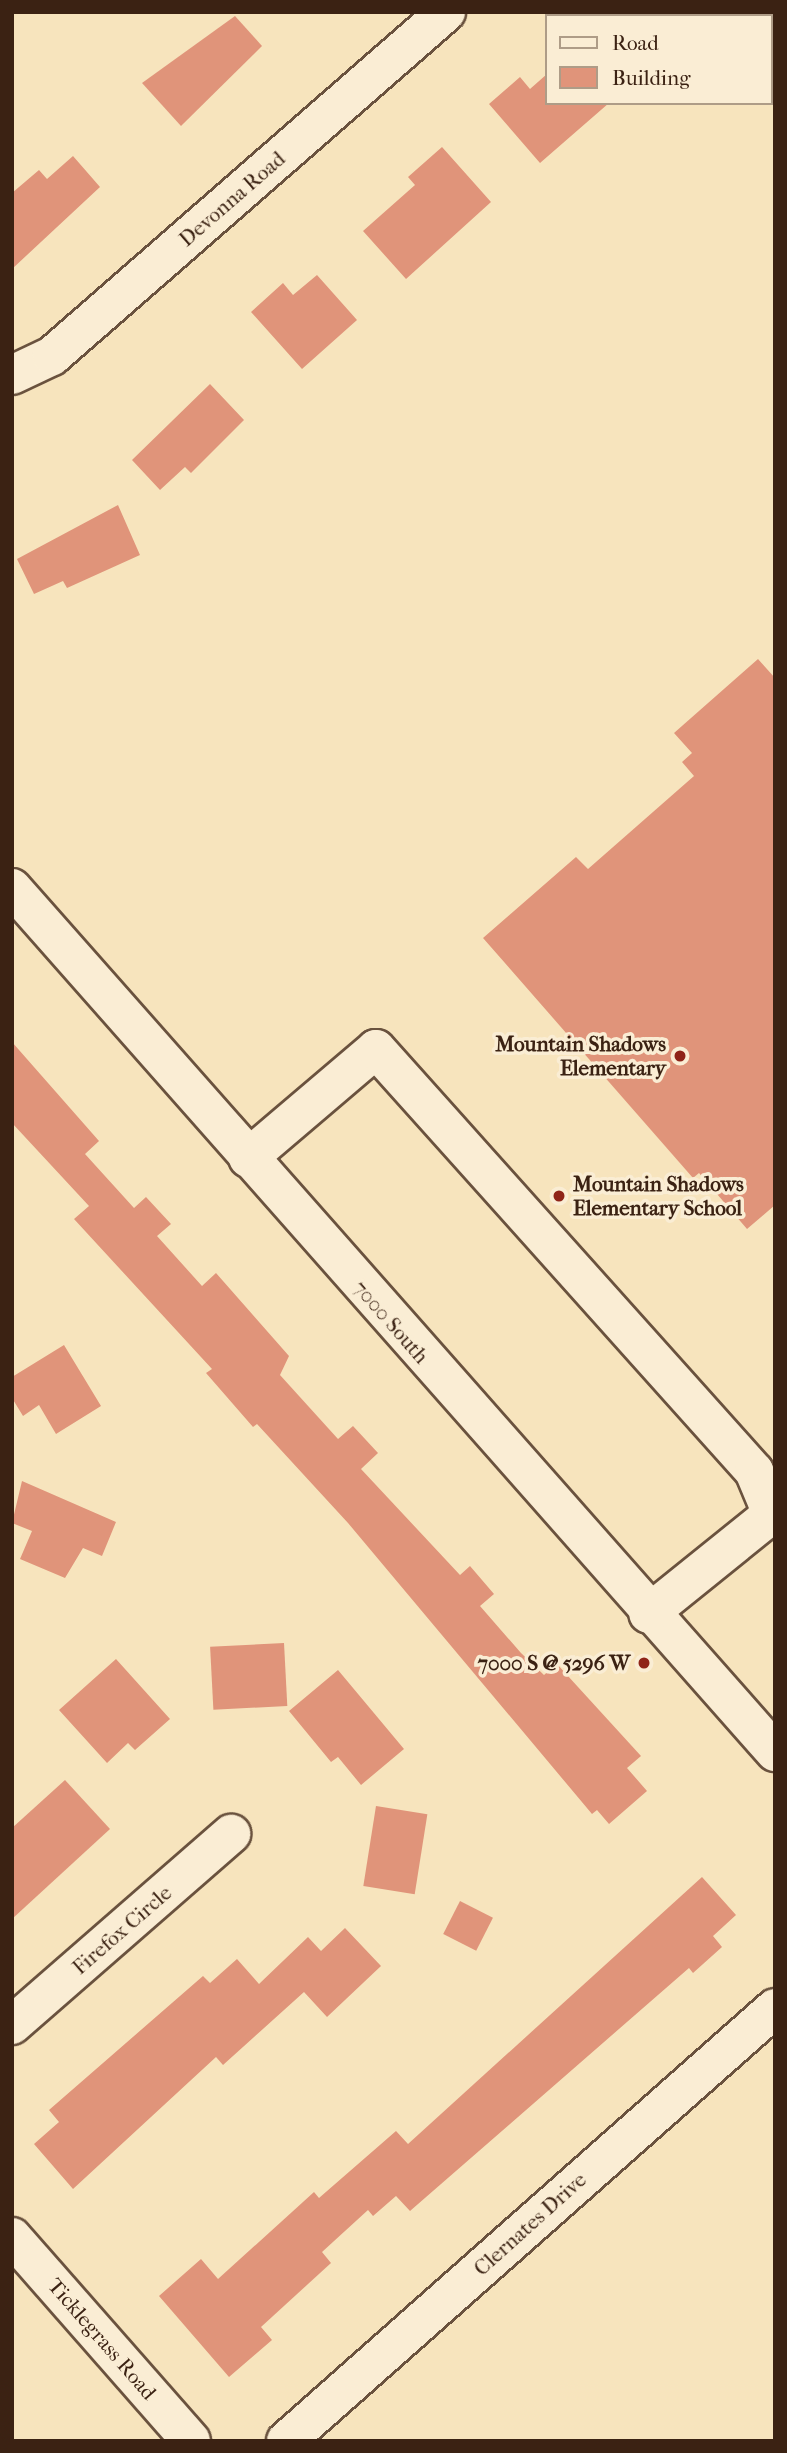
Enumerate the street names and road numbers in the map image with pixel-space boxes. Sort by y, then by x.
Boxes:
street label: Devonna Road [174,146,290,252]
street label: 7000 South [348,1275,434,1369]
street label: Firefox Circle [67,1880,177,1980]
street label: Clernates Drive [469,2167,591,2281]
street label: Ticklegrass Road [42,2273,162,2405]

